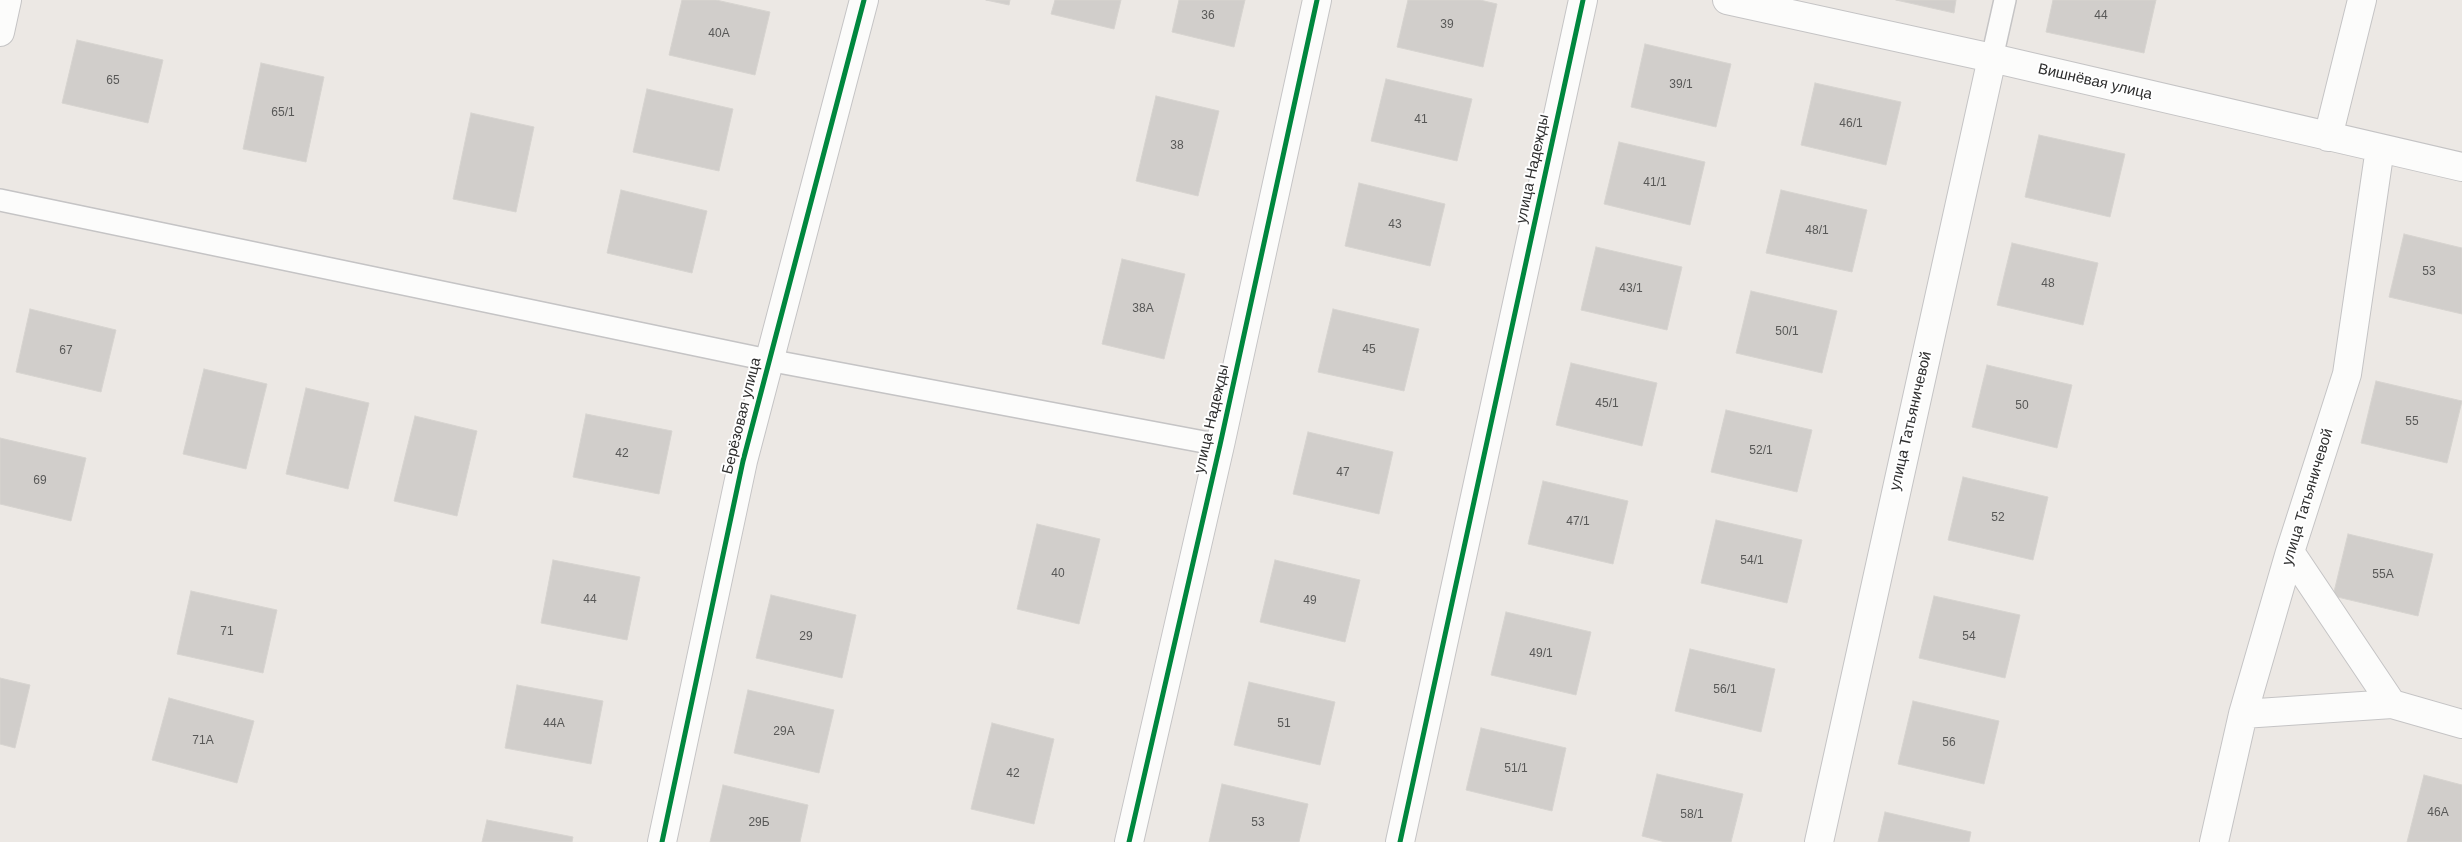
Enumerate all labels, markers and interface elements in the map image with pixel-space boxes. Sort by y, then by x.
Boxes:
house number: 36 [1201,9,1215,23]
house number: 44 [2094,9,2108,23]
house number: 39 [1440,18,1454,32]
house number: 40А [708,27,730,41]
street label: Вишнёвая улица [2036,60,2154,104]
house number: 65 [106,74,120,88]
house number: 39/1 [1669,78,1693,92]
house number: 65/1 [271,106,295,120]
house number: 41 [1414,113,1428,127]
street label: улица Надежды [1513,113,1553,225]
house number: 46/1 [1839,117,1863,131]
house number: 38 [1170,139,1184,153]
house number: 41/1 [1643,176,1667,190]
house number: 43 [1388,218,1402,232]
house number: 48/1 [1805,224,1829,238]
house number: 53 [2422,265,2436,279]
house number: 48 [2041,277,2055,291]
house number: 43/1 [1619,282,1643,296]
house number: 38А [1132,302,1154,316]
house number: 50/1 [1775,325,1799,339]
house number: 45 [1362,343,1376,357]
house number: 67 [59,344,73,358]
street label: улица Татьяничевой [1886,350,1936,492]
street label: Берёзовая улица [719,356,765,476]
street label: улица Надежды [1191,363,1233,475]
house number: 45/1 [1595,397,1619,411]
house number: 50 [2015,399,2029,413]
house number: 55 [2405,415,2419,429]
street label: улица Татьяничевой [2279,426,2337,568]
house number: 52/1 [1749,444,1773,458]
house number: 42 [615,447,629,461]
house number: 47 [1336,466,1350,480]
house number: 69 [33,474,47,488]
house number: 52 [1991,511,2005,525]
house number: 47/1 [1566,515,1590,529]
house number: 54/1 [1740,554,1764,568]
house number: 40 [1051,567,1065,581]
house number: 55А [2372,568,2394,582]
house number: 44 [583,593,597,607]
house number: 49 [1303,594,1317,608]
house number: 71 [220,625,234,639]
house number: 29 [799,630,813,644]
house number: 54 [1962,630,1976,644]
house number: 49/1 [1529,647,1553,661]
house number: 56/1 [1713,683,1737,697]
house number: 44А [543,717,565,731]
house number: 51 [1277,717,1291,731]
house number: 29А [773,725,795,739]
house number: 71А [192,734,214,748]
house number: 56 [1942,736,1956,750]
house number: 51/1 [1504,762,1528,776]
house number: 42 [1006,767,1020,781]
house number: 46А [2427,806,2449,820]
house number: 58/1 [1680,808,1704,822]
house number: 29Б [748,816,770,830]
house number: 53 [1251,816,1265,830]

